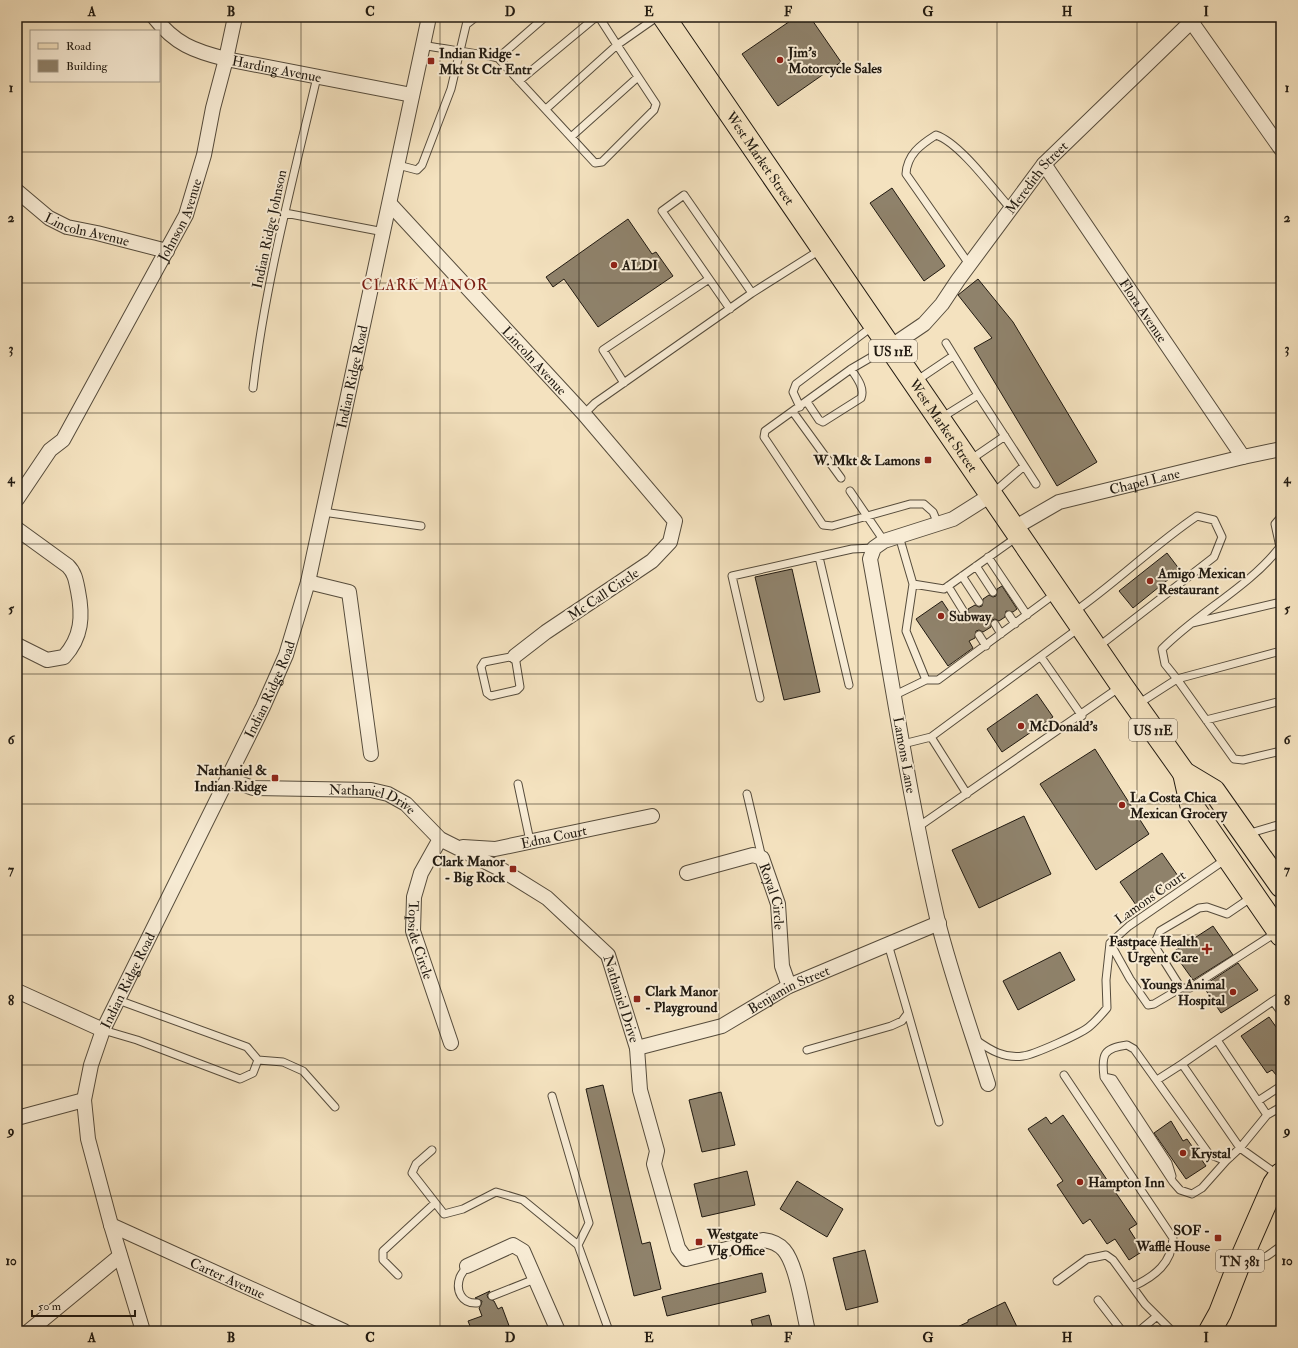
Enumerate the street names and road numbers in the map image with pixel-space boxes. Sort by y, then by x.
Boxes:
street label: Harding Avenue [230,52,323,86]
street label: West Market Street [722,108,798,209]
street label: Meredith Street [1002,137,1072,217]
street label: Indian Ridge Johnson [249,168,290,290]
street label: Johnson Avenue [154,177,205,265]
street label: Lincoln Avenue [42,209,131,250]
street label: Flora Avenue [1115,275,1171,346]
street label: Lincoln Avenue [498,323,570,399]
street label: Indian Ridge Road [333,324,372,430]
road number: US 11E [869,340,917,362]
street label: West Market Street [905,375,981,476]
street label: Chapel Lane [1108,465,1182,498]
street label: Mc Call Circle [565,564,642,624]
street label: Indian Ridge Road [241,639,299,741]
street label: Lamons Lane [889,716,920,795]
road number: US 11E [1129,719,1177,741]
street label: Nathaniel Drive [329,781,419,818]
street label: Edna Court [519,822,589,852]
street label: Royal Circle [755,861,788,931]
street label: Lamons Court [1112,867,1189,928]
street label: Topside Circle [403,900,437,982]
street label: Indian Ridge Road [97,930,159,1031]
street label: Nathaniel Drive [599,953,643,1045]
street label: Benjamin Street [745,962,833,1018]
road number: TN 381 [1216,1250,1264,1272]
street label: Carter Avenue [187,1254,268,1303]

